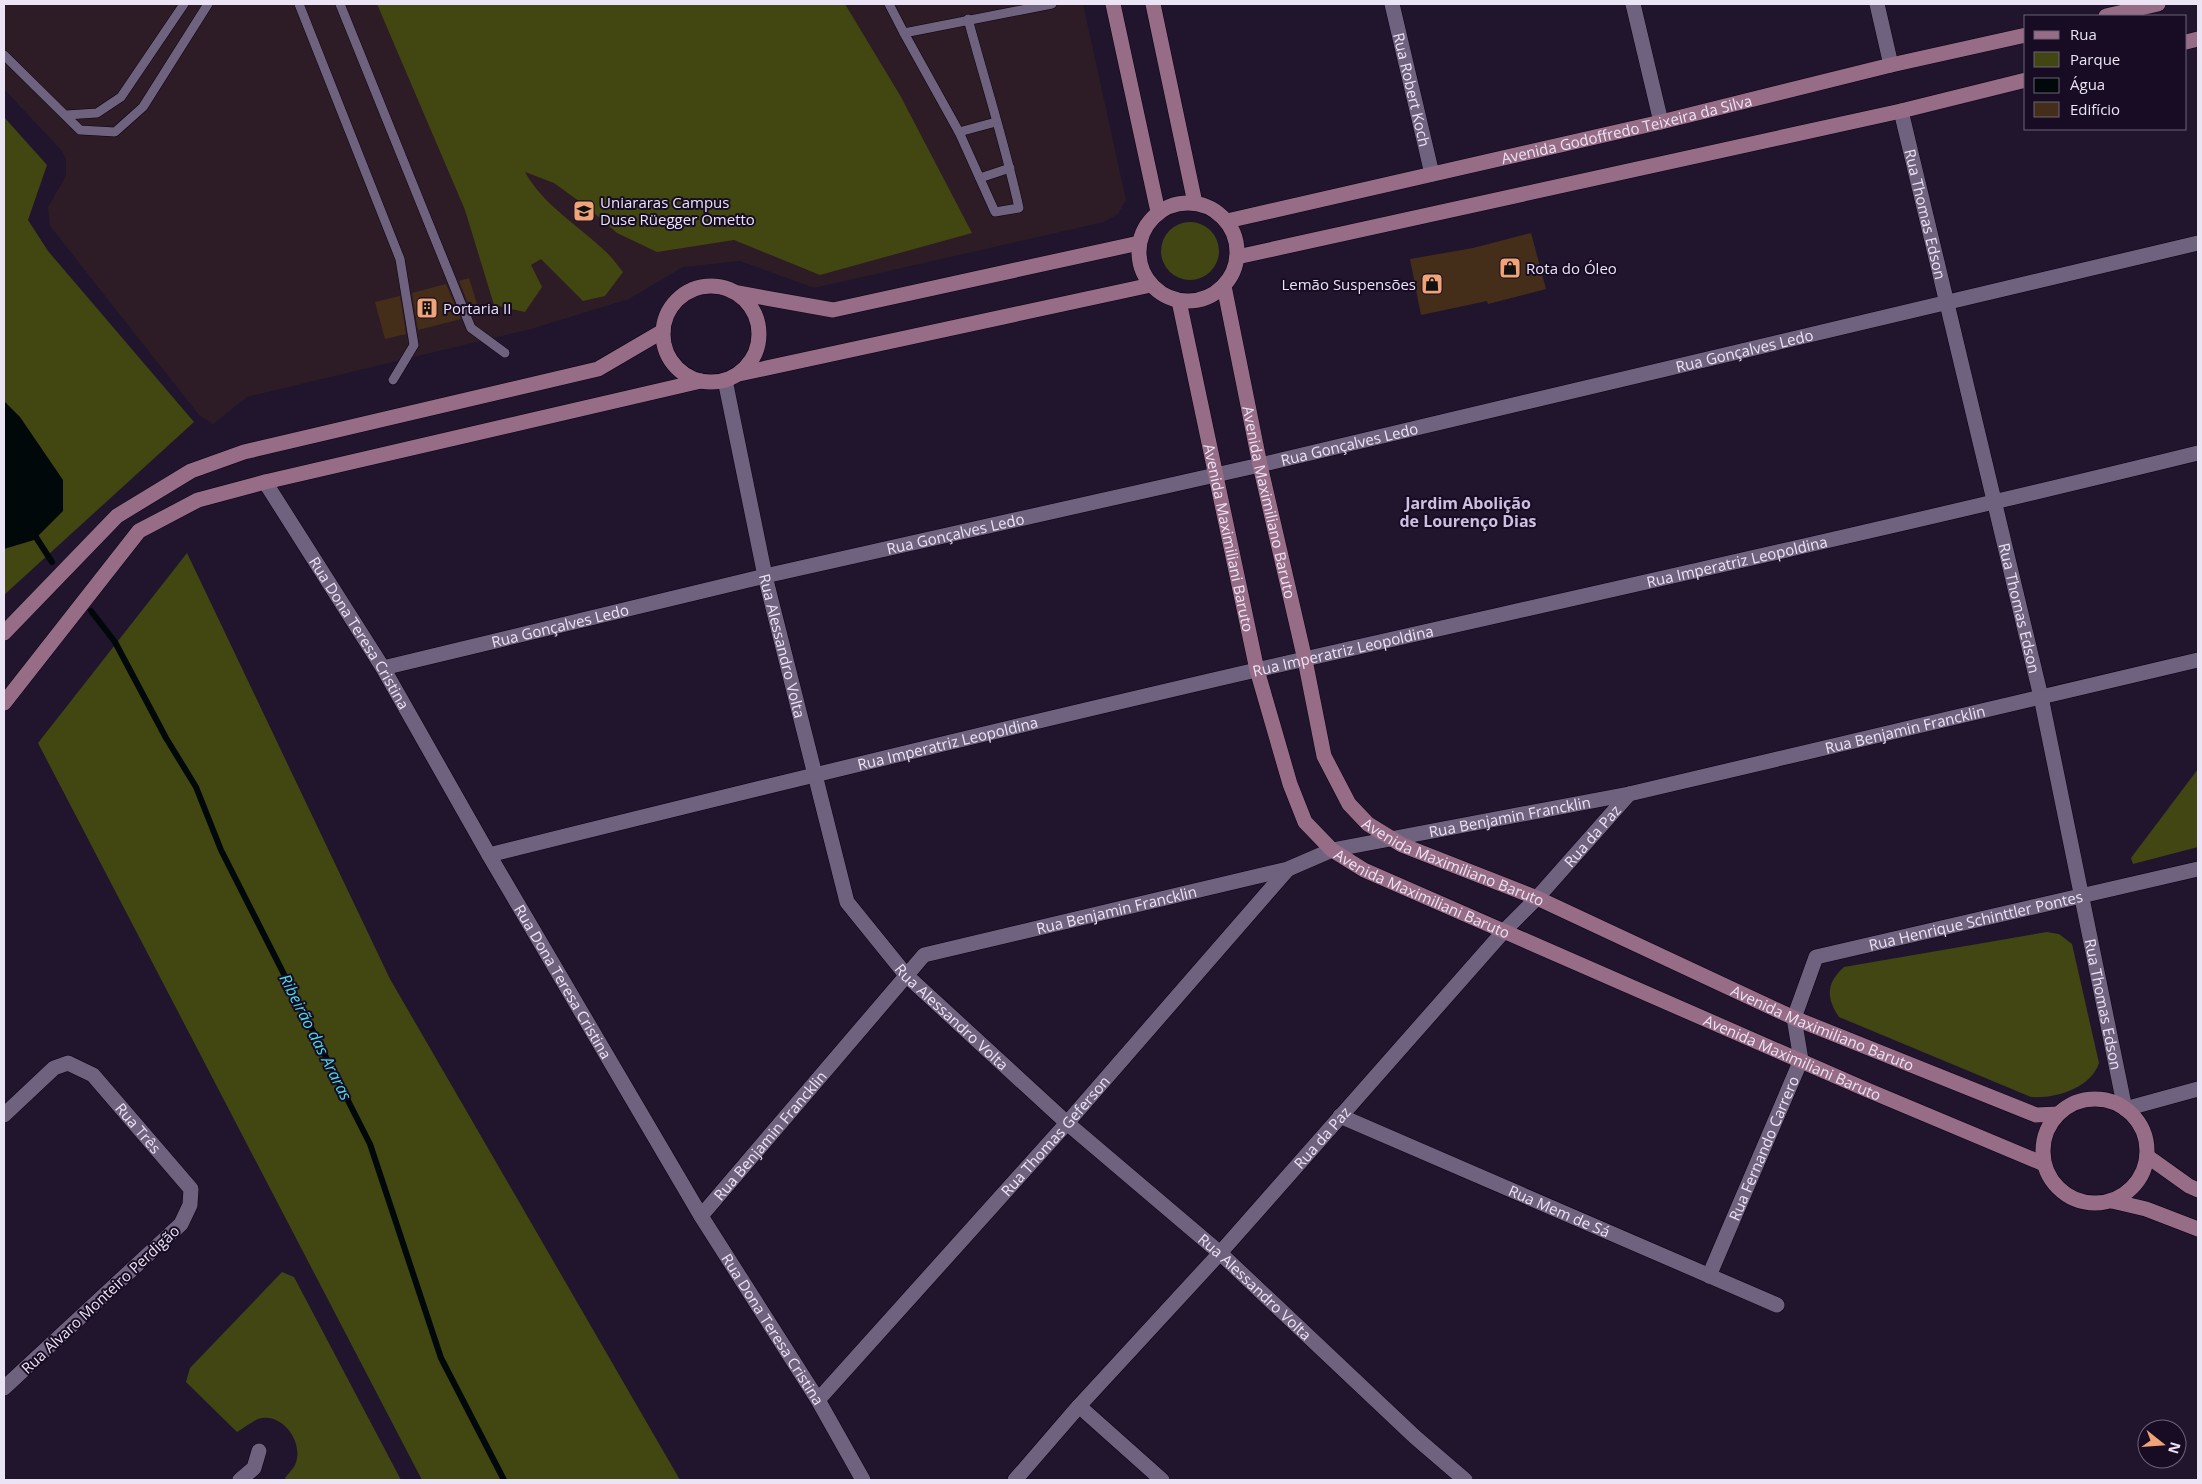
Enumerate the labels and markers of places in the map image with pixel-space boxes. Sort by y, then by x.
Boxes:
place label: Uniararas Campus Duse Rüegger Ometto [600,192,755,229]
school or university icon: Uniararas Campus Duse Rüegger Ometto [572,199,596,223]
shop icon: Rota do Óleo [1498,256,1522,280]
place label: Rota do Óleo [1526,258,1617,278]
shop icon: Lemão Suspensões [1420,272,1444,296]
place label: Lemão Suspensões [1281,274,1416,294]
building icon: Portaria II [415,296,439,320]
place label: Portaria II [443,298,511,318]

